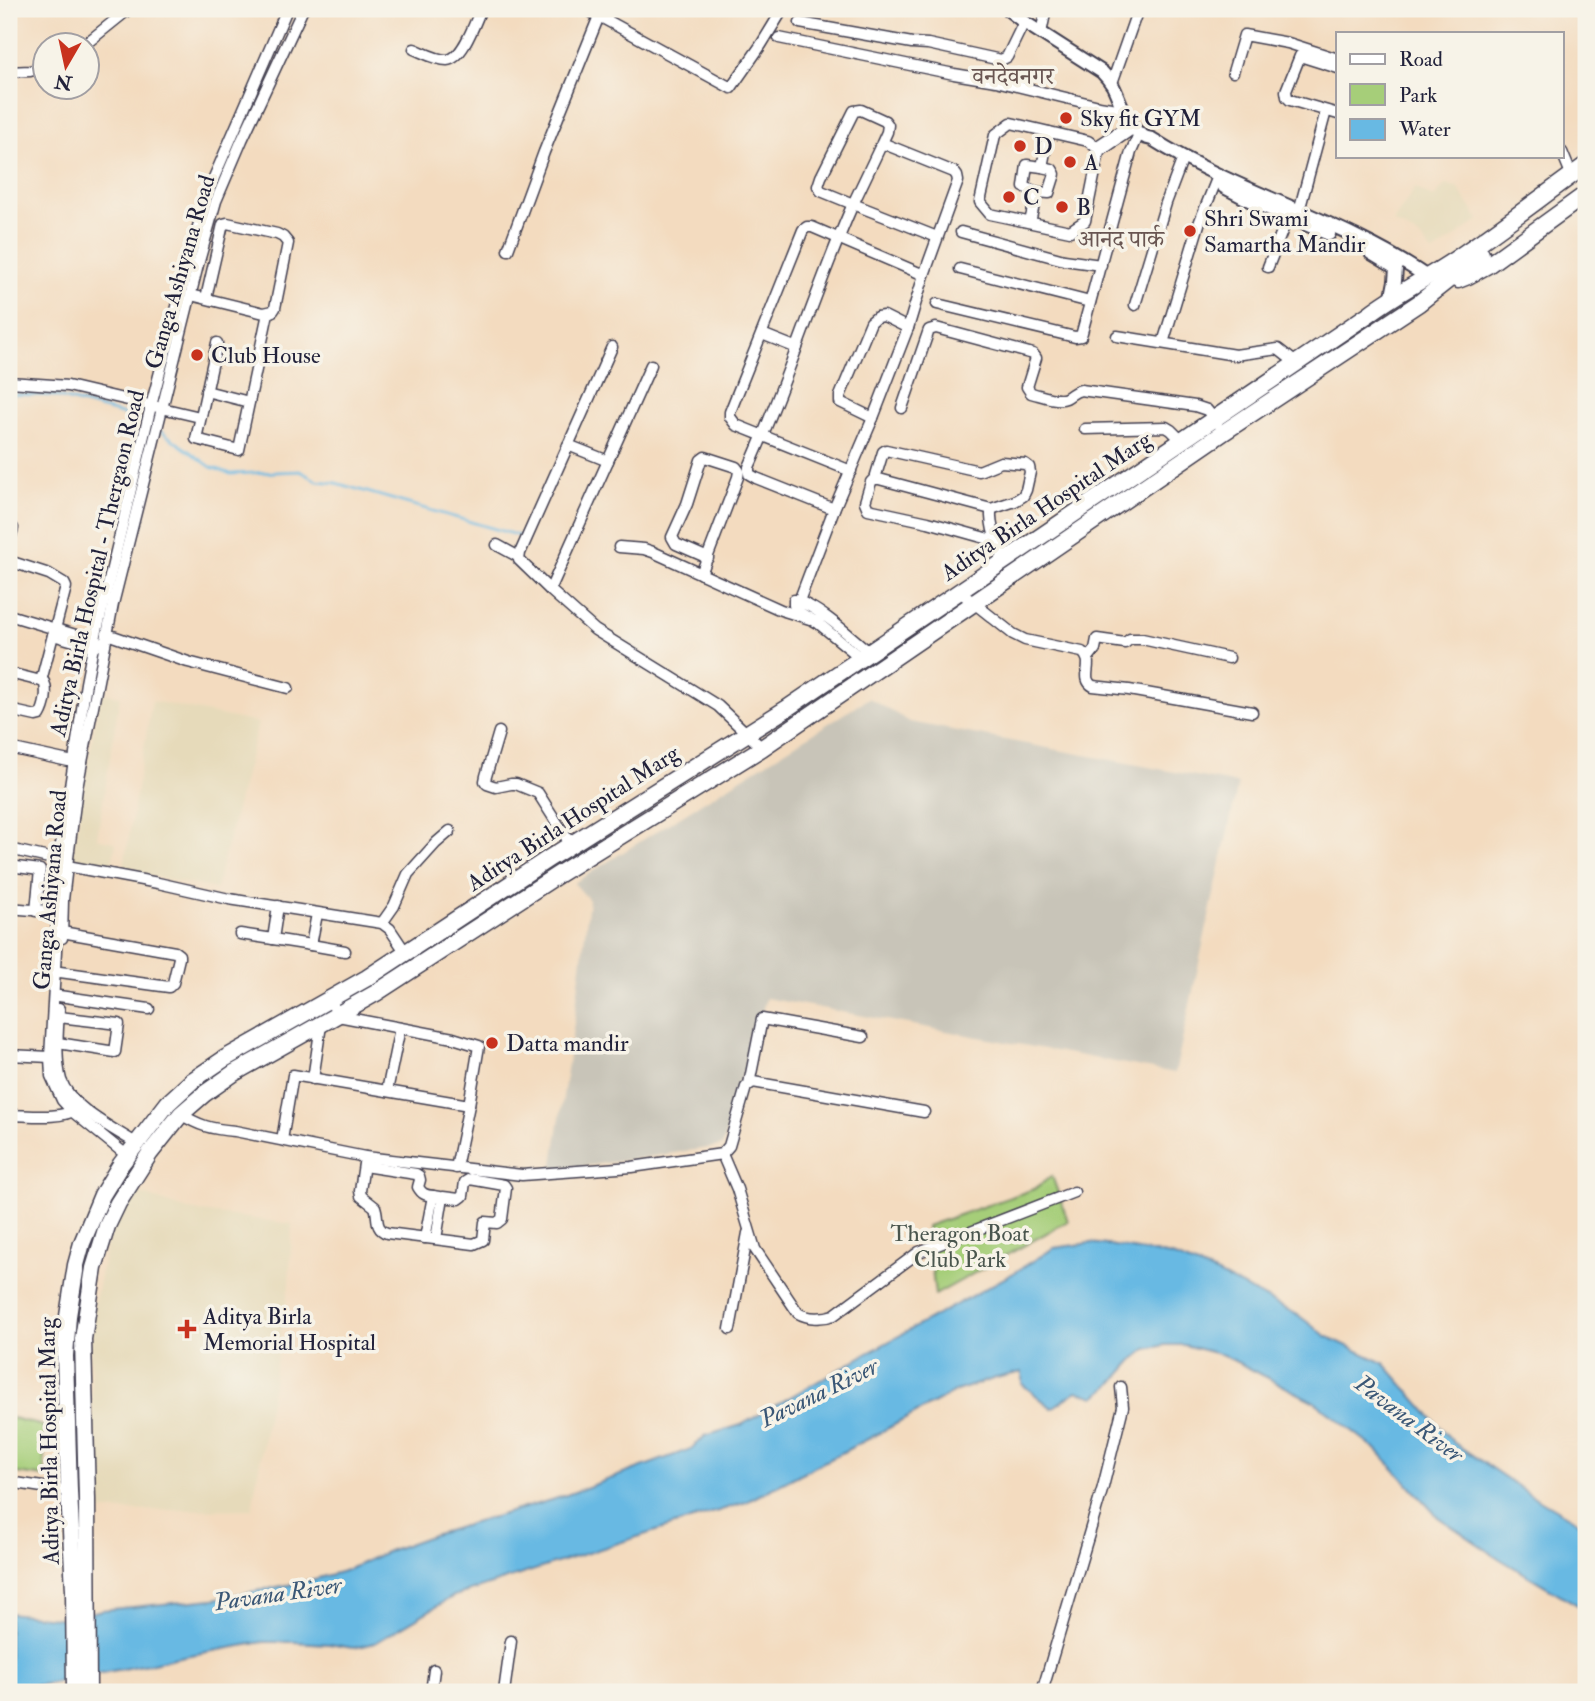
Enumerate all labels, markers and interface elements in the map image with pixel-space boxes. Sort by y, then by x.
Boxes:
north arrow [32,32,102,102]
legend [1336,32,1564,158]
text: Road [1399,46,1444,73]
district label: वनदेवनगर [971,61,1055,92]
text: N [52,68,75,95]
text: Park [1399,82,1437,109]
place label: Sky fit GYM [1080,104,1201,133]
marker: Sky fit GYM [1058,110,1074,126]
text: Water [1398,116,1451,143]
place label: D [1034,132,1053,161]
marker: D [1012,138,1028,154]
place label: A [1083,148,1099,177]
marker: A [1062,154,1078,170]
street label: Ganga Ashiyana Road [138,172,222,372]
place label: C [1023,183,1040,212]
marker: C [1001,189,1017,205]
place label: B [1076,193,1091,222]
marker: B [1054,199,1070,215]
place label: Shri Swami Samartha Mandir [1204,204,1366,259]
marker: Shri Swami Samartha Mandir [1182,223,1198,239]
district label: आनंद पार्क [1078,224,1166,255]
place label: Club House [211,341,321,370]
marker: Club House [189,347,205,363]
street label: Aditya Birla Hospital - Thergaon Road [43,387,152,740]
street label: Aditya Birla Hospital Marg [934,424,1158,589]
street label: Aditya Birla Hospital Marg [460,738,686,899]
street label: Ganga Ashiyana Road [27,789,73,991]
place label: Datta mandir [506,1029,629,1058]
marker: Datta mandir [484,1035,500,1051]
park label: Theragon Boat Club Park [891,1219,1029,1274]
place label: Aditya Birla Memorial Hospital [202,1302,376,1358]
street label: Aditya Birla Hospital Marg [32,1316,67,1566]
marker: Aditya Birla Memorial Hospital [177,1319,197,1339]
water label: Pavana River [754,1351,884,1435]
water label: Pavana River [1348,1367,1470,1471]
water label: Pavana River [211,1570,345,1618]

